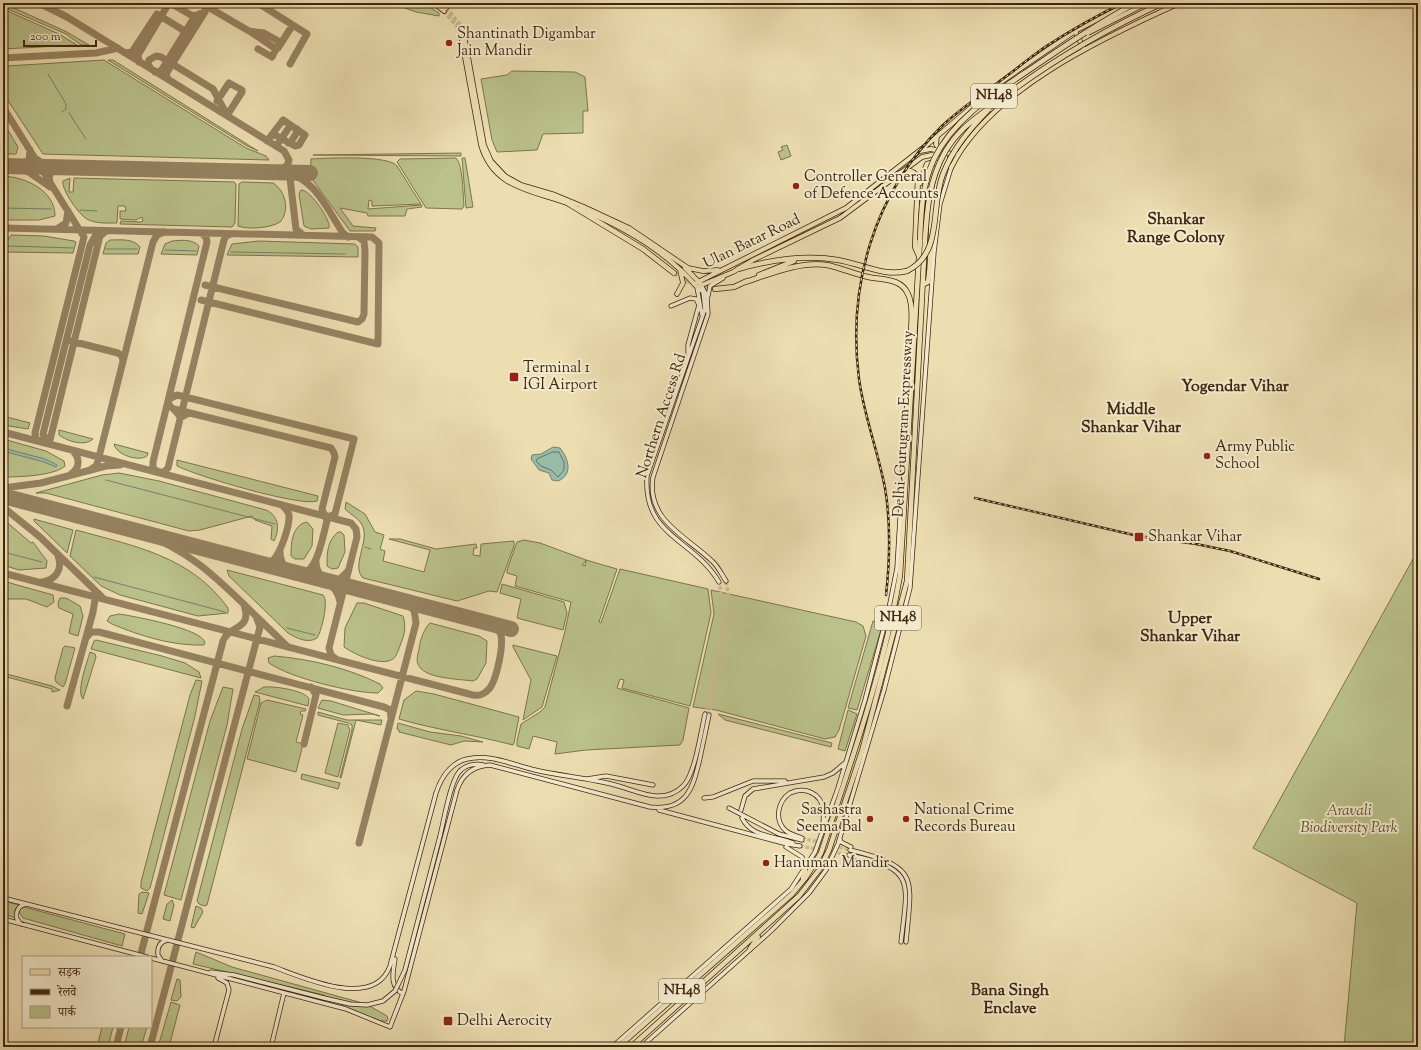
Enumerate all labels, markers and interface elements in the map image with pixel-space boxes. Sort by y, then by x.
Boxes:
scale bar [24,22,96,48]
place label: Shantinath Digambar Jain Mandir [456,24,596,62]
text: 200 m [30,28,61,46]
marker: Shantinath Digambar Jain Mandir [444,38,454,48]
road number: NH48 [971,84,1017,108]
place label: Controller General of Defence Accounts [804,167,939,205]
marker: Controller General of Defence Accounts [791,181,801,191]
street label: Ulan Batar Road [700,209,805,275]
district label: Shankar Range Colony [1127,209,1225,250]
street label: Delhi-Gurugram Expressway [889,330,919,518]
street label: Northern Access Rd [632,351,692,481]
place label: Terminal 1 IGI Airport [523,358,598,396]
marker: Terminal 1 IGI Airport [508,371,520,383]
district label: Yogendar Vihar [1181,376,1290,399]
district label: Middle Shankar Vihar [1081,399,1182,440]
place label: Army Public School [1215,437,1295,475]
marker: Army Public School [1202,451,1212,461]
place label: Shankar Vihar [1148,527,1242,548]
marker: Shankar Vihar [1133,531,1145,543]
road number: NH48 [875,606,921,630]
district label: Upper Shankar Vihar [1140,608,1241,649]
place label: Sashastra Seema Bal [796,800,862,838]
place label: National Crime Records Bureau [914,800,1016,838]
park label: Aravali Biodiversity Park [1300,801,1398,839]
marker: Sashastra Seema Bal [865,814,875,824]
marker: National Crime Records Bureau [901,814,911,824]
place label: Hanuman Mandir [774,853,890,874]
marker: Hanuman Mandir [761,858,771,868]
legend [22,956,152,1028]
text: सड़क [57,964,82,982]
road number: NH48 [659,979,705,1003]
district label: Bana Singh Enclave [971,980,1050,1021]
text: रेलवे [56,984,77,1002]
text: पार्क [57,1004,77,1022]
place label: Delhi Aerocity [457,1011,553,1032]
marker: Delhi Aerocity [442,1015,454,1027]

